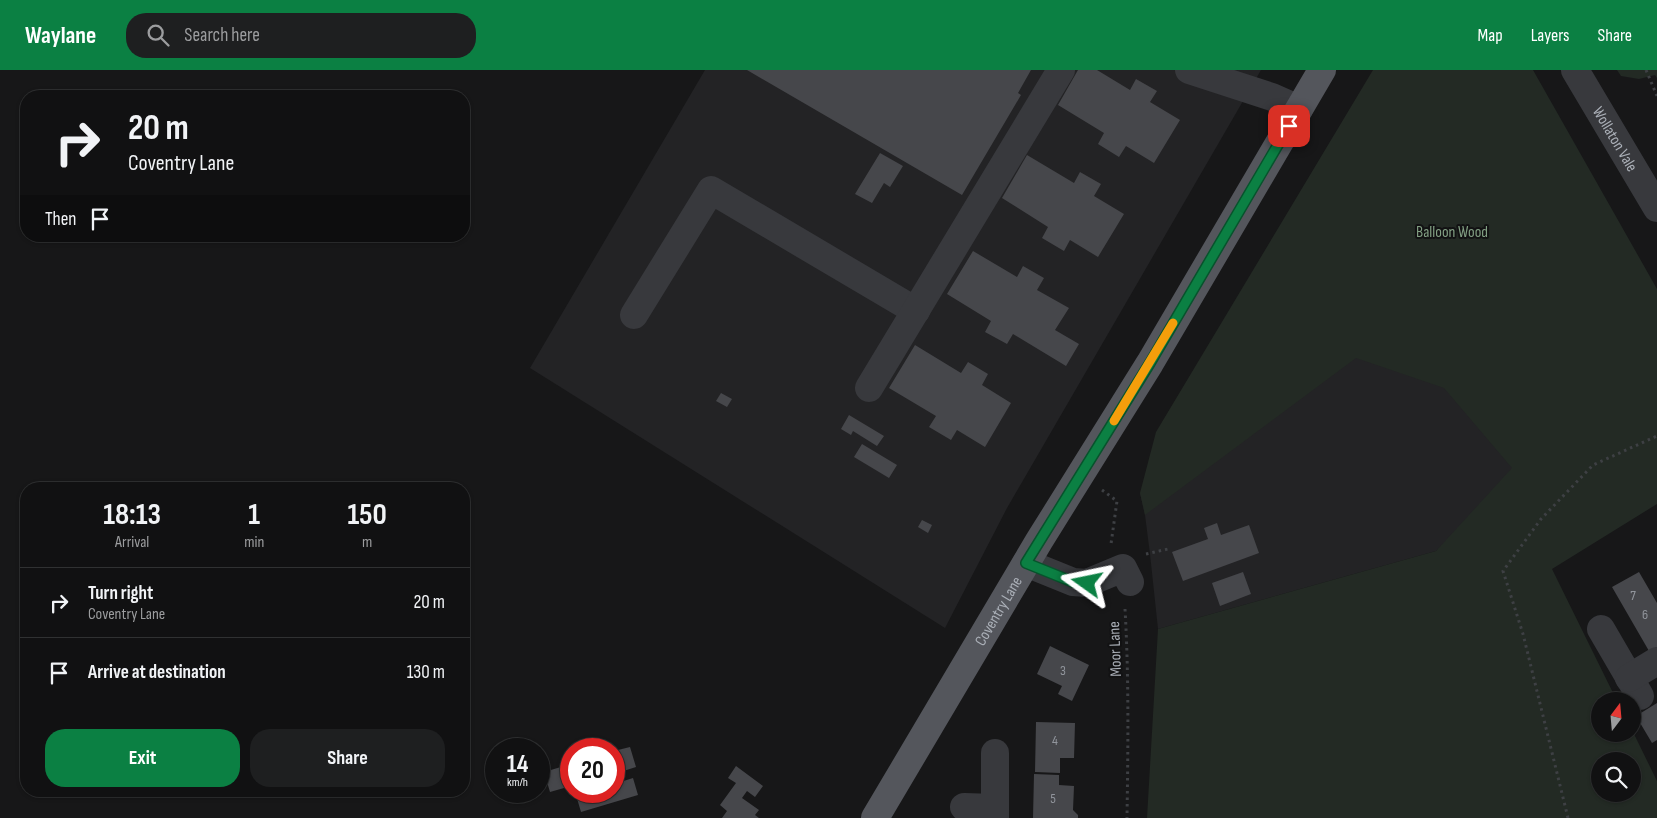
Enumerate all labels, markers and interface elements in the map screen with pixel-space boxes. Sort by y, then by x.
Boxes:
search box [126,13,476,58]
text: Waylane [25,21,96,50]
icon: search [144,21,172,49]
text: Search here [184,24,260,47]
text: Map [1478,25,1503,46]
text: Layers [1531,25,1570,46]
text: Share [1598,25,1632,46]
street label: Wollaton Vale [1588,104,1641,175]
pin [1268,105,1310,147]
text: 20 m [128,107,189,150]
icon: right [45,110,110,175]
icon: arrive [1275,112,1303,140]
text: Coventry Lane [128,150,234,177]
icon: arrive [86,205,114,233]
text: Then [45,208,76,231]
park label: Balloon Wood [1416,223,1488,242]
text: 18:13 [103,497,161,533]
text: 1 [248,497,260,533]
text: 150 [347,497,387,533]
text: Arrival [115,533,149,552]
text: min [244,533,264,552]
text: m [362,533,372,552]
position arrow [1060,556,1112,608]
street label: Coventry Lane [971,573,1027,650]
text: Turn right [88,582,153,605]
house number: 7 [1630,587,1636,604]
icon: right [45,589,73,617]
text: 20 m [413,591,445,614]
text: Coventry Lane [88,605,165,624]
house number: 6 [1642,606,1648,623]
street label: Moor Lane [1105,621,1126,677]
icon: arrive [45,659,73,687]
text: Arrive at destination [88,661,226,684]
text: 130 m [407,661,445,684]
house number: 3 [1060,662,1066,679]
north arrow [1591,692,1641,742]
map controls [1591,692,1641,802]
button: Exit [45,729,240,787]
button: Share [250,729,445,787]
house number: 4 [1052,732,1058,749]
speed limit sign: 20 [560,738,625,803]
text: 14 [507,749,528,780]
button: search [1591,752,1641,802]
text: km/h [507,775,528,790]
house number: 5 [1050,790,1056,807]

